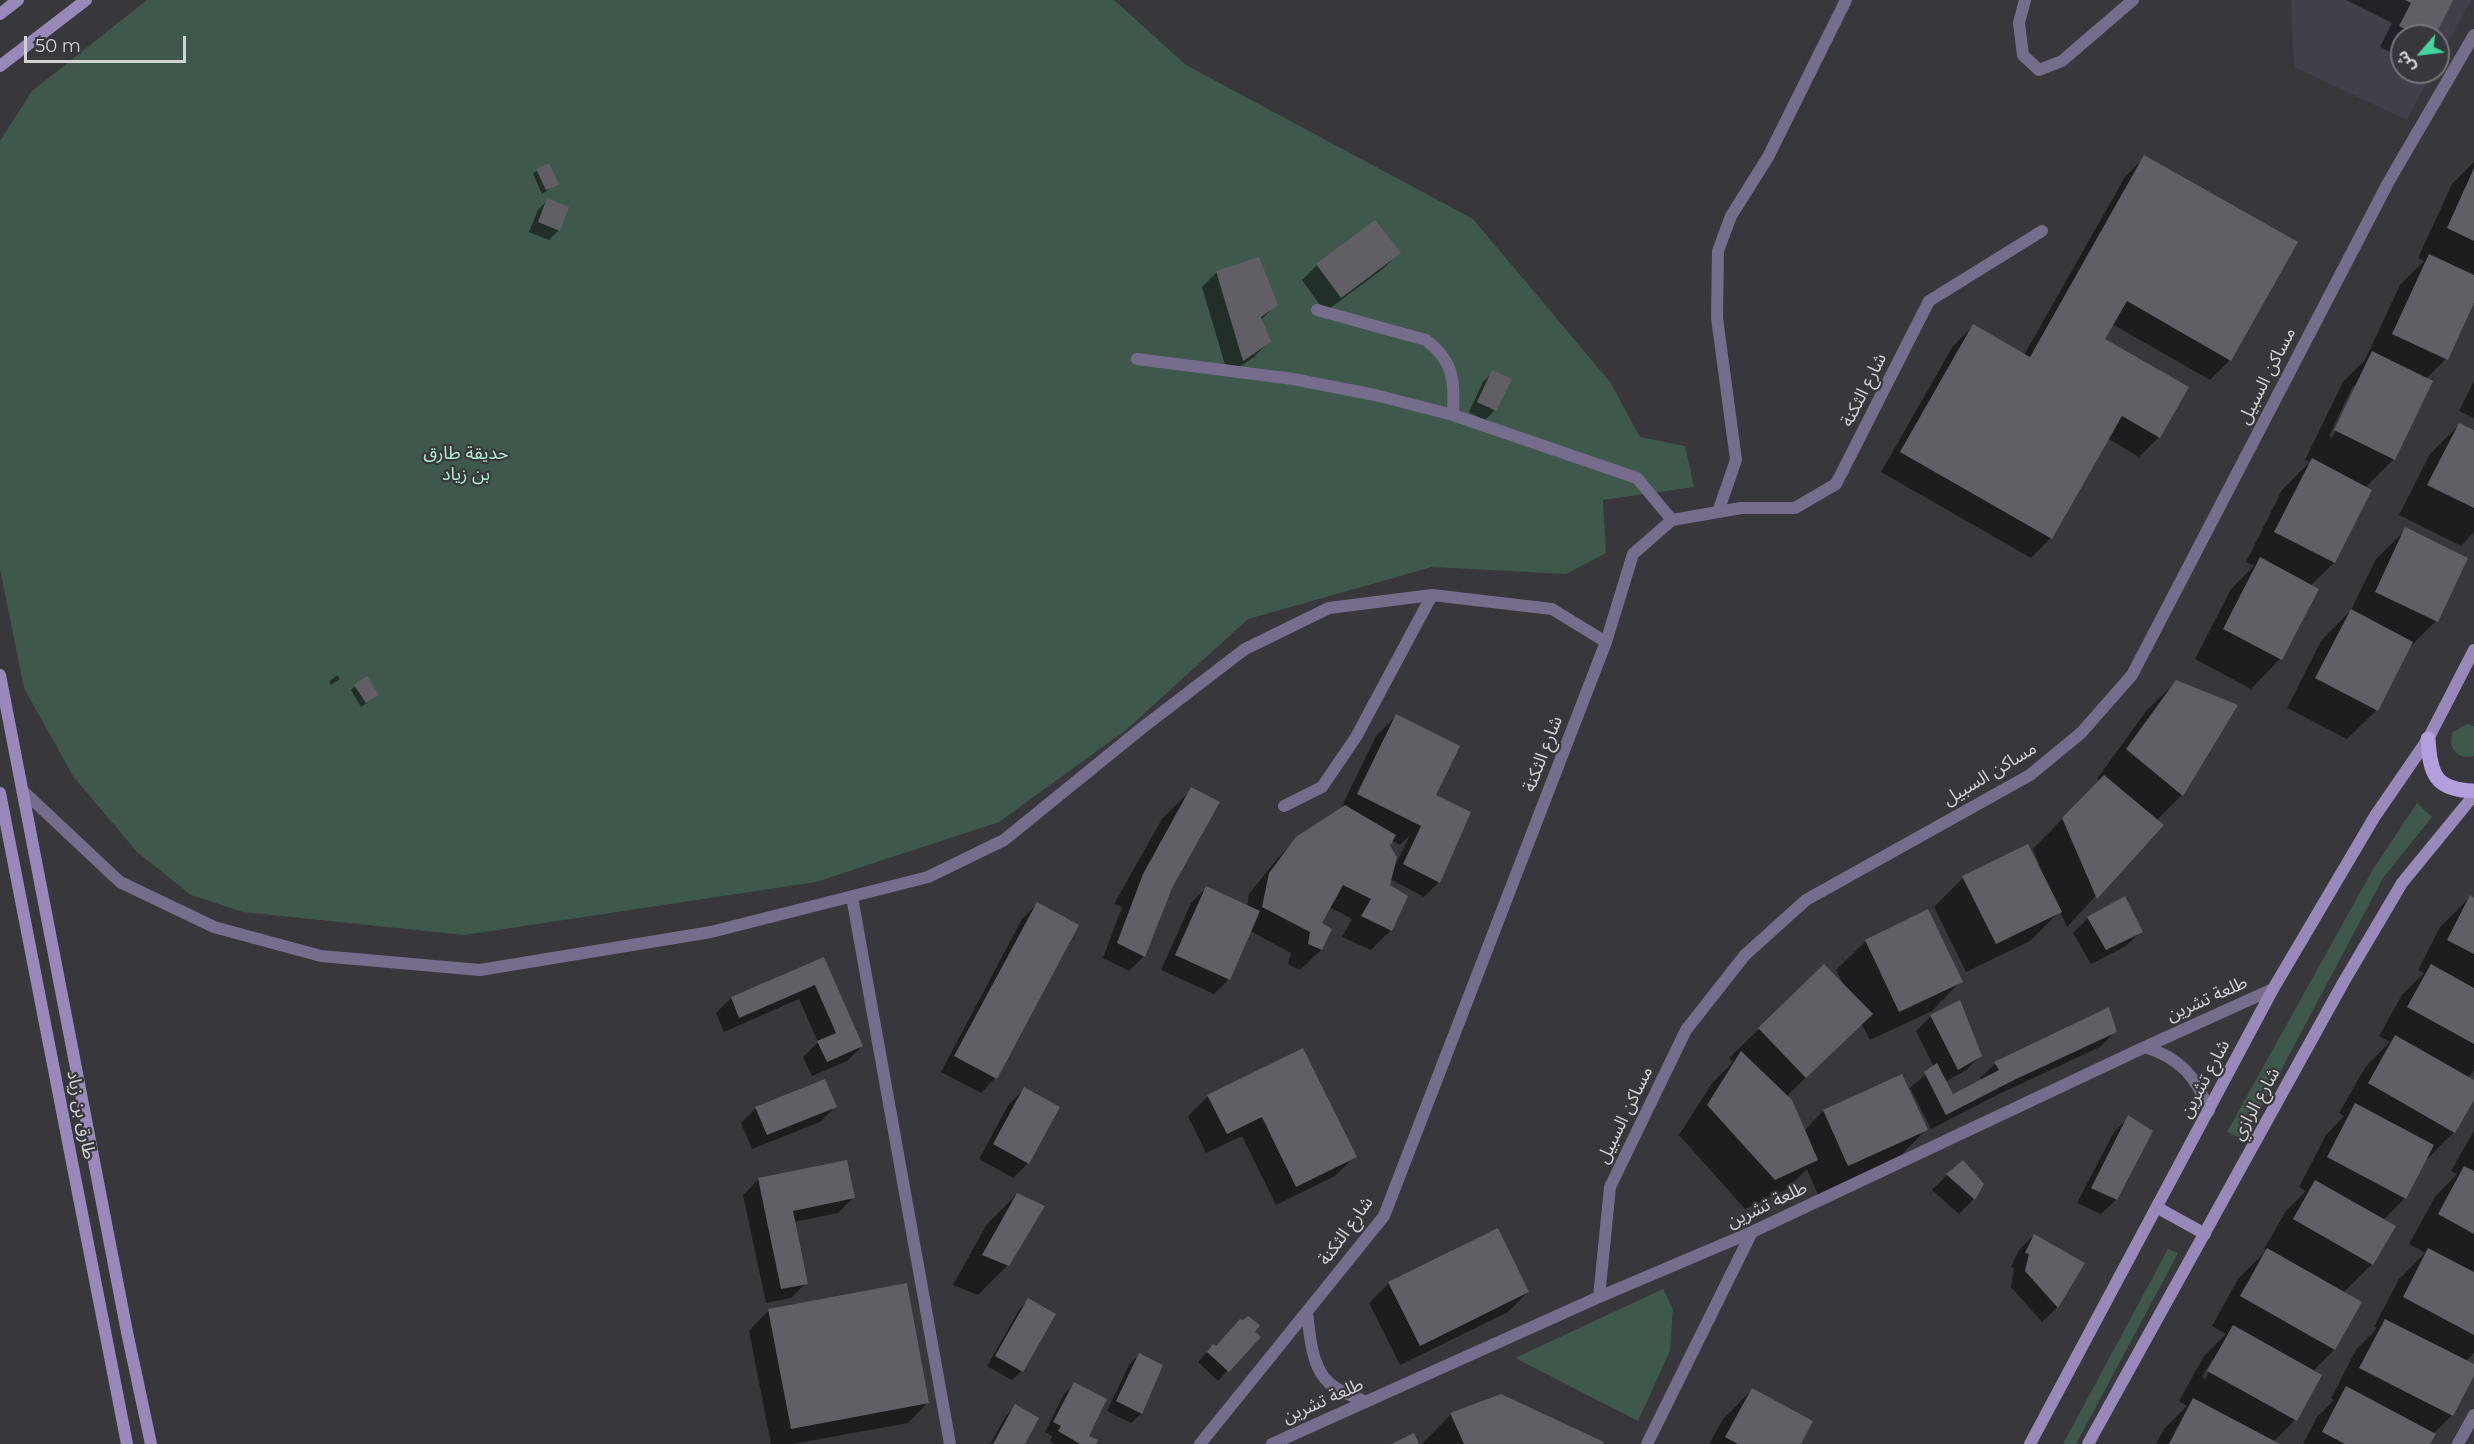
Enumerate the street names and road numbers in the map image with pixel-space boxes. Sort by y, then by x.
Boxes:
street label: مساكن السبيل [2233,324,2301,428]
street label: شارع الثكنة [1836,350,1892,430]
street label: شارع الثكنة [1519,713,1567,795]
street label: مساكن السبيل [1939,738,2041,810]
street label: طلعة تشرين [2163,972,2251,1026]
street label: شارع تشرين [2175,1036,2235,1122]
street label: مساكن السبيل [1592,1063,1658,1167]
street label: شارع الرازي [2227,1064,2285,1144]
street label: طارق بن زياد [62,1069,100,1161]
street label: طلعة تشرين [1723,1177,1811,1233]
street label: شارع الثكنة [1314,1192,1378,1270]
street label: طلعة تشرين [1279,1374,1367,1428]

